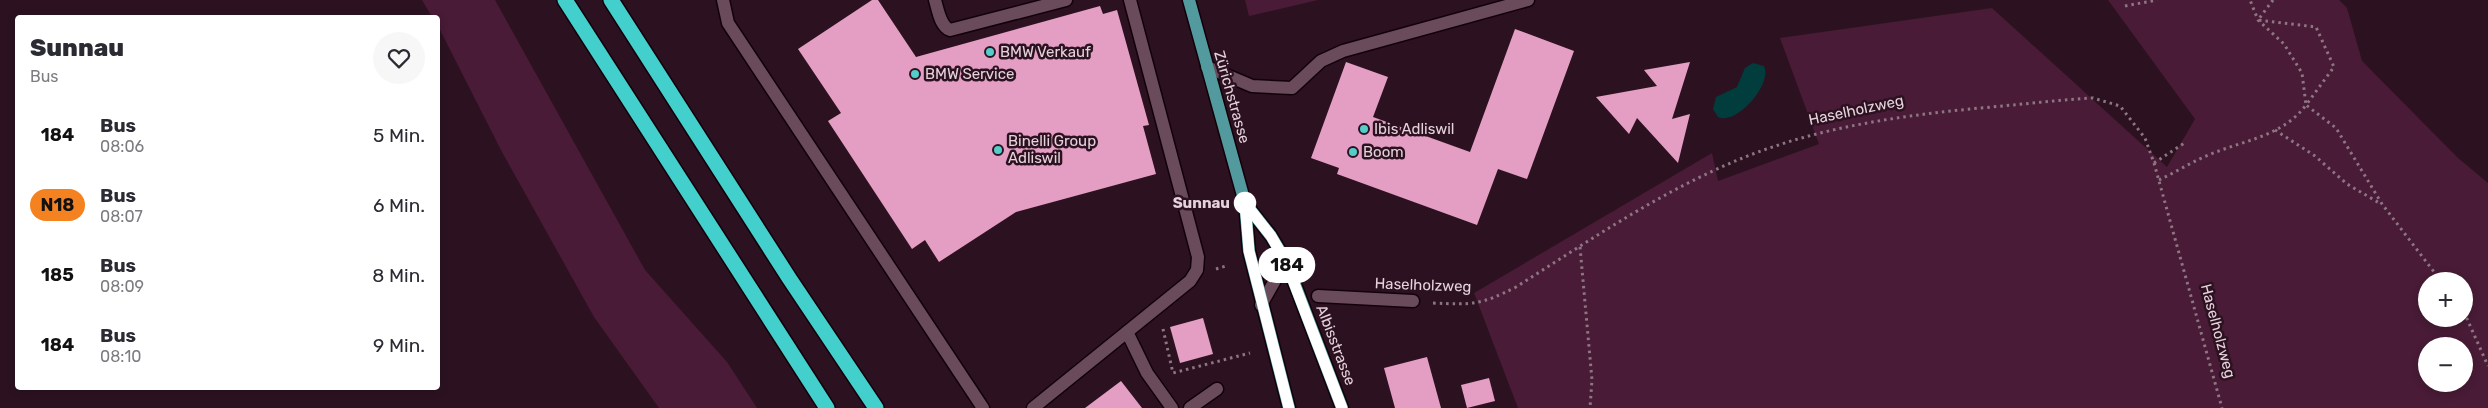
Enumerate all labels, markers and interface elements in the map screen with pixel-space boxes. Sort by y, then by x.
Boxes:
button: heart [373,32,425,84]
text: Sunnau [30,34,124,62]
place label: BMW Verkauf [1000,43,1091,61]
marker: BMW Verkauf [984,46,996,58]
street label: Zürichstrasse [1210,49,1254,145]
place label: BMW Service [925,65,1014,83]
text: Bus [30,67,58,86]
marker: BMW Service [909,68,921,80]
street label: Haselholzweg [1807,91,1905,129]
text: Bus [100,114,136,137]
place label: Ibis Adliswil [1374,120,1455,138]
marker: Ibis Adliswil [1358,123,1370,135]
text: 184 [41,124,74,146]
text: 5 Min. [373,124,425,147]
place label: Binelli Group Adliswil [1008,132,1096,167]
text: 08:06 [100,137,144,156]
place label: Boom [1363,143,1404,161]
marker: Binelli Group Adliswil [992,144,1004,156]
marker: Boom [1347,146,1359,158]
text: Bus [100,184,136,207]
marker: Sunnau [1234,192,1256,214]
text: N18 [40,194,75,216]
text: 6 Min. [373,194,425,217]
place label: Sunnau [1173,194,1230,212]
text: 08:07 [100,207,143,226]
line badge: 184 [1258,249,1316,281]
text: Bus [100,254,136,277]
text: 184 [1270,254,1304,276]
text: 185 [41,264,74,286]
text: 8 Min. [372,264,425,287]
map controls [2418,272,2473,392]
button: + [2418,272,2473,327]
street label: Haselholzweg [1374,274,1472,296]
text: 08:09 [100,277,144,296]
street label: Haselholzweg [2197,282,2239,380]
street label: Albisstrasse [1312,302,1360,388]
text: Bus [100,324,136,347]
text: 184 [41,334,74,356]
text: 9 Min. [373,334,425,357]
button: − [2418,337,2473,392]
text: 08:10 [100,347,141,366]

